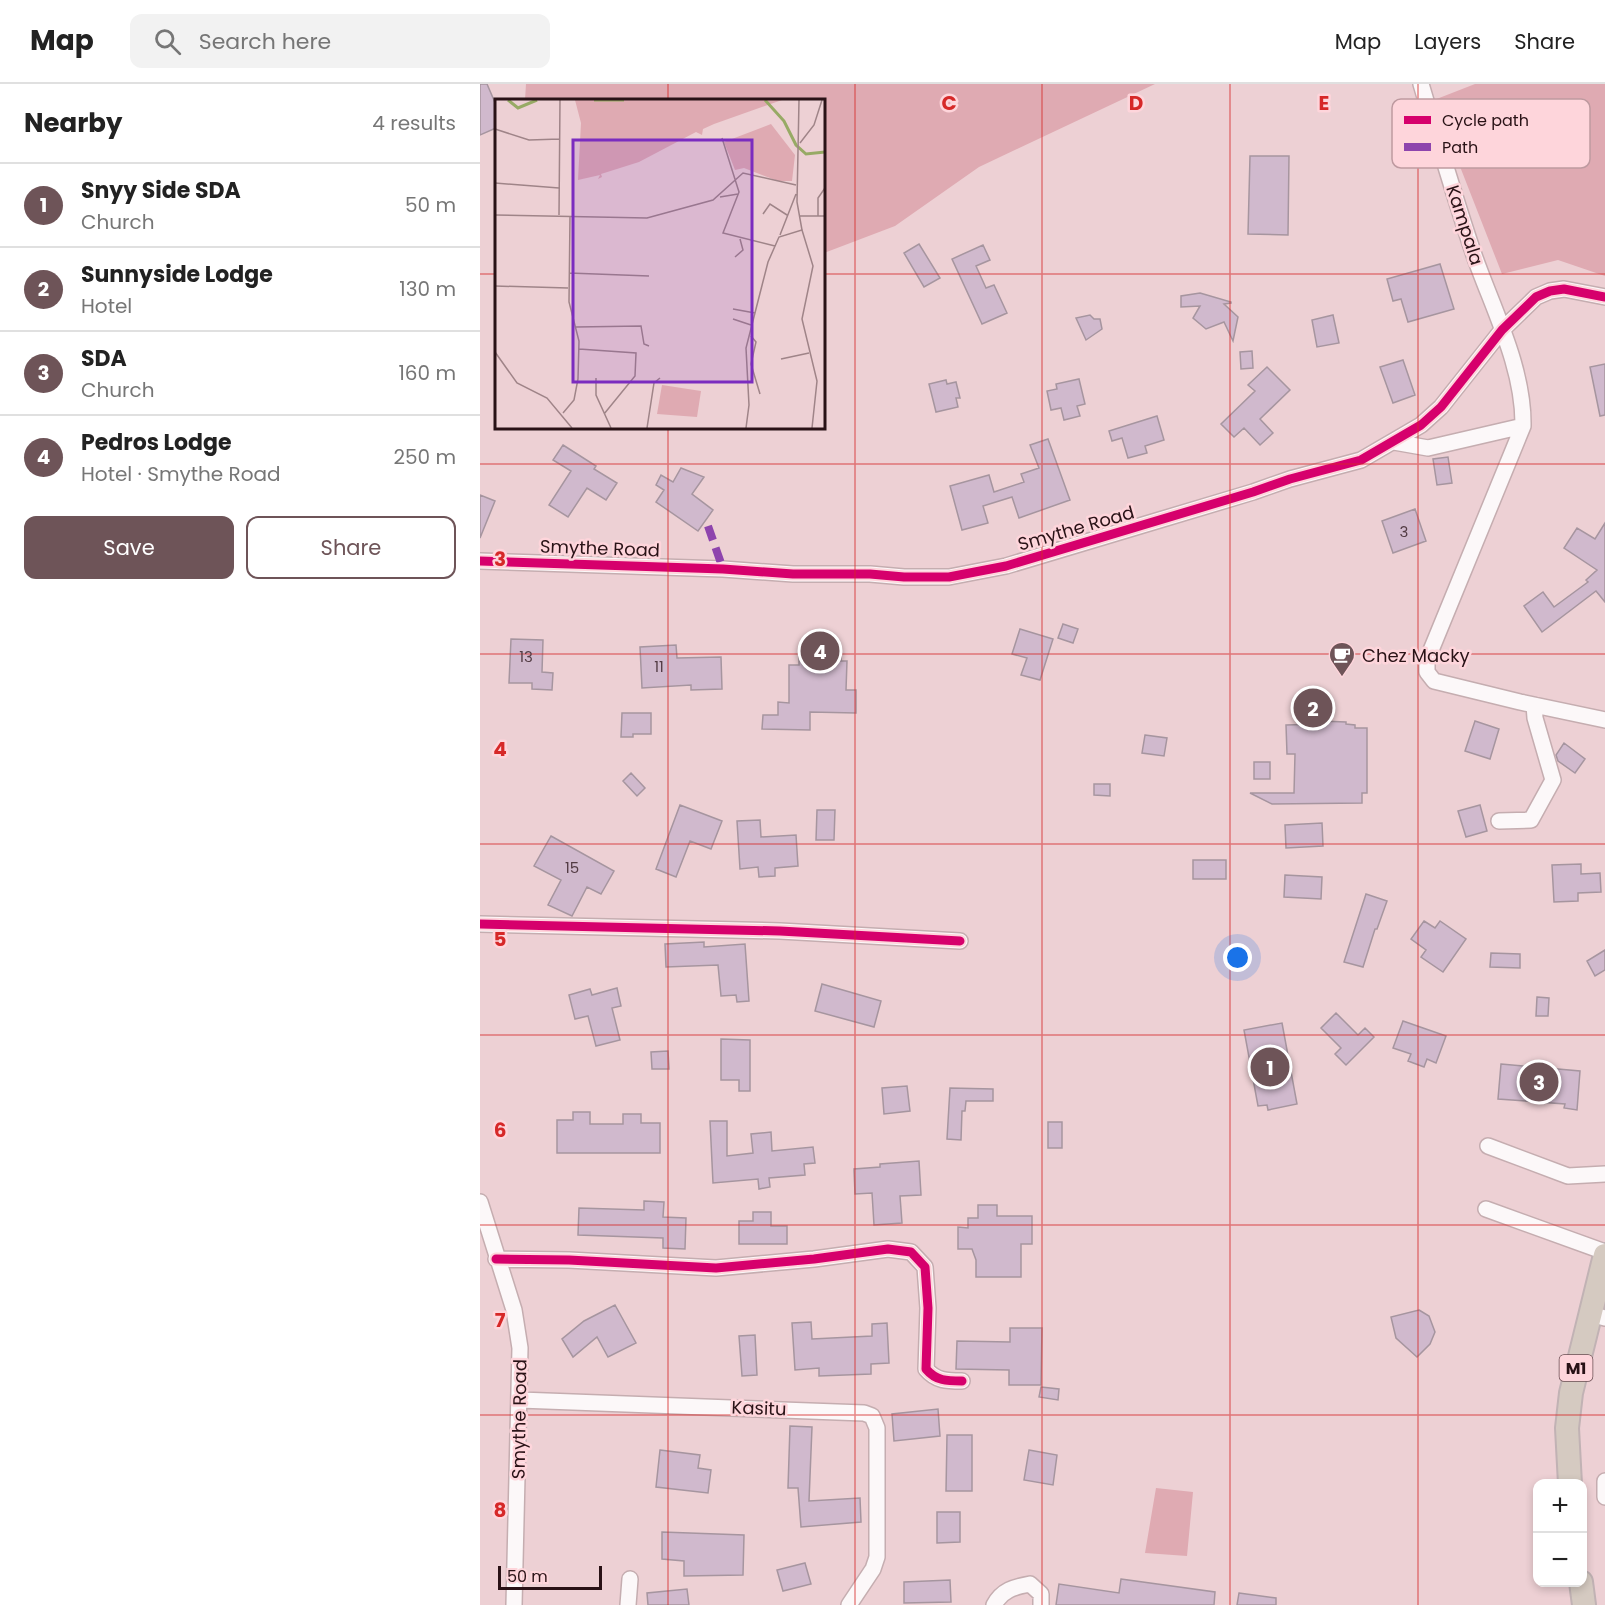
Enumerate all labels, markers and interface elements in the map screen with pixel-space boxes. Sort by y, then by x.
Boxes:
search box [130,14,550,68]
text: Map [30,21,94,60]
icon: search [151,25,184,58]
text: Search here [199,26,331,57]
text: Map [1335,27,1381,56]
text: Layers [1414,27,1481,56]
text: Share [1514,27,1575,56]
text: C [941,89,957,117]
text: D [1129,89,1143,117]
text: E [1319,89,1329,117]
inset map [495,99,825,429]
legend [1392,99,1590,168]
text: Nearby [24,105,122,141]
text: 4 results [372,109,456,137]
text: Cycle path [1442,109,1529,132]
text: Path [1442,136,1478,159]
text: Snyy Side SDA [81,175,241,206]
street label: Kampala [1440,182,1490,268]
text: 1 [40,191,47,219]
text: 50 m [405,191,456,219]
text: Church [81,208,154,236]
text: Sunnyside Lodge [81,259,273,290]
text: 2 [38,275,49,303]
text: 130 m [399,275,456,303]
text: Hotel [81,292,132,320]
text: SDA [81,343,127,374]
text: 3 [37,359,50,387]
text: 160 m [398,359,456,387]
text: Church [81,376,154,404]
text: Pedros Lodge [81,427,232,458]
text: 4 [37,443,50,471]
text: 250 m [393,443,456,471]
text: Hotel · Smythe Road [81,460,281,488]
street label: Smythe Road [1015,499,1137,557]
button: Save [24,516,234,579]
button: Share [246,516,456,579]
house number: 3 [1400,521,1408,542]
street label: Smythe Road [540,533,660,563]
text: 3 [494,545,506,573]
pin: 4 [800,628,840,674]
cafe icon: Chez Macky [1327,640,1357,678]
place label: Chez Macky [1362,643,1470,668]
house number: 13 [519,646,533,667]
house number: 11 [654,656,664,677]
pin: 2 [1294,686,1332,730]
text: 4 [493,735,507,763]
house number: 15 [565,857,579,878]
text: 5 [494,925,507,953]
your location [1223,943,1252,972]
pin: 1 [1250,1044,1290,1090]
pin: 3 [1520,1060,1558,1104]
text: 6 [494,1116,506,1144]
text: 7 [495,1306,506,1334]
road number: M1 [1560,1355,1592,1381]
street label: Smythe Road [505,1359,533,1479]
street label: Kasitu [731,1395,787,1421]
map controls [1533,1479,1587,1587]
button: + [1533,1479,1587,1533]
text: 8 [494,1496,506,1524]
button: − [1533,1533,1587,1587]
scale bar [498,1563,602,1590]
text: 50 m [507,1565,548,1588]

